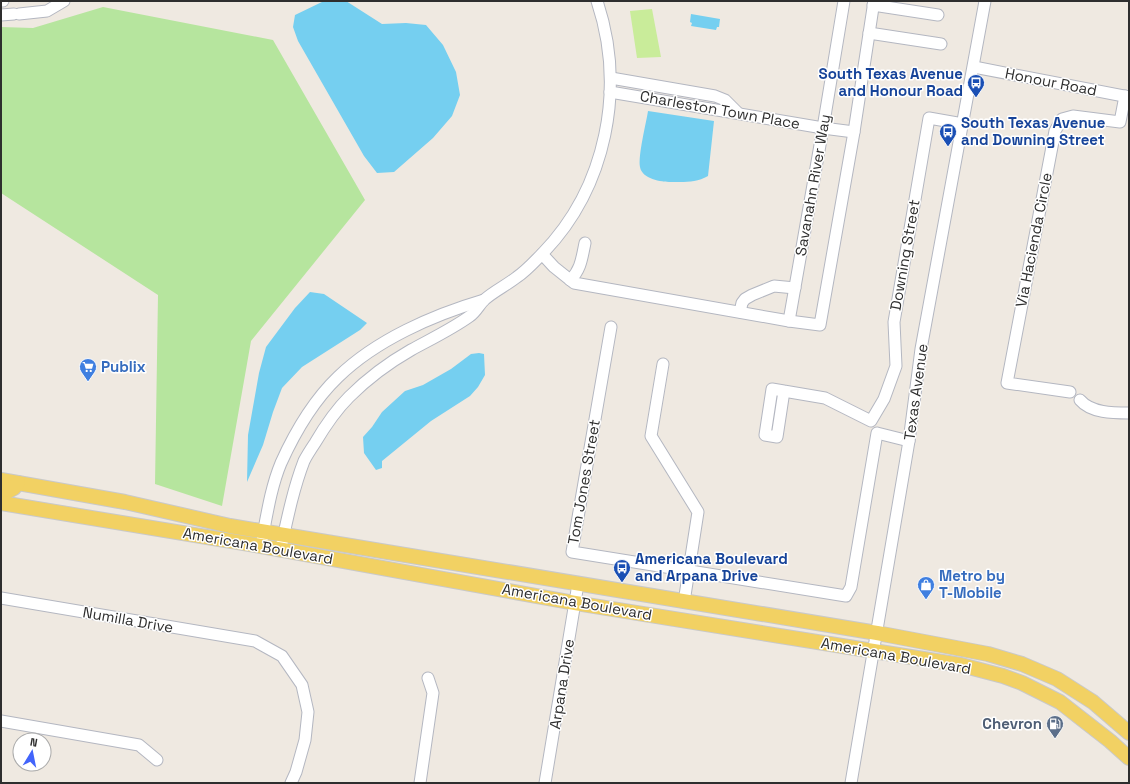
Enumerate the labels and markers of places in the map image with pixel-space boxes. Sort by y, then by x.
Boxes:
place label: South Texas Avenue and Honour Road [819,64,963,100]
bus stop icon: South Texas Avenue and Honour Road [966,73,986,98]
place label: South Texas Avenue and Downing Street [961,113,1106,149]
bus stop icon: South Texas Avenue and Downing Street [938,122,958,147]
supermarket icon: Publix [78,357,98,382]
place label: Publix [101,357,146,376]
place label: Americana Boulevard and Arpana Drive [635,549,788,585]
bus stop icon: Americana Boulevard and Arpana Drive [612,558,632,583]
place label: Metro by T-Mobile [939,566,1005,602]
shop icon: Metro by T-Mobile [916,575,936,600]
place label: Chevron [982,714,1042,733]
fuel station icon: Chevron [1045,714,1065,739]

